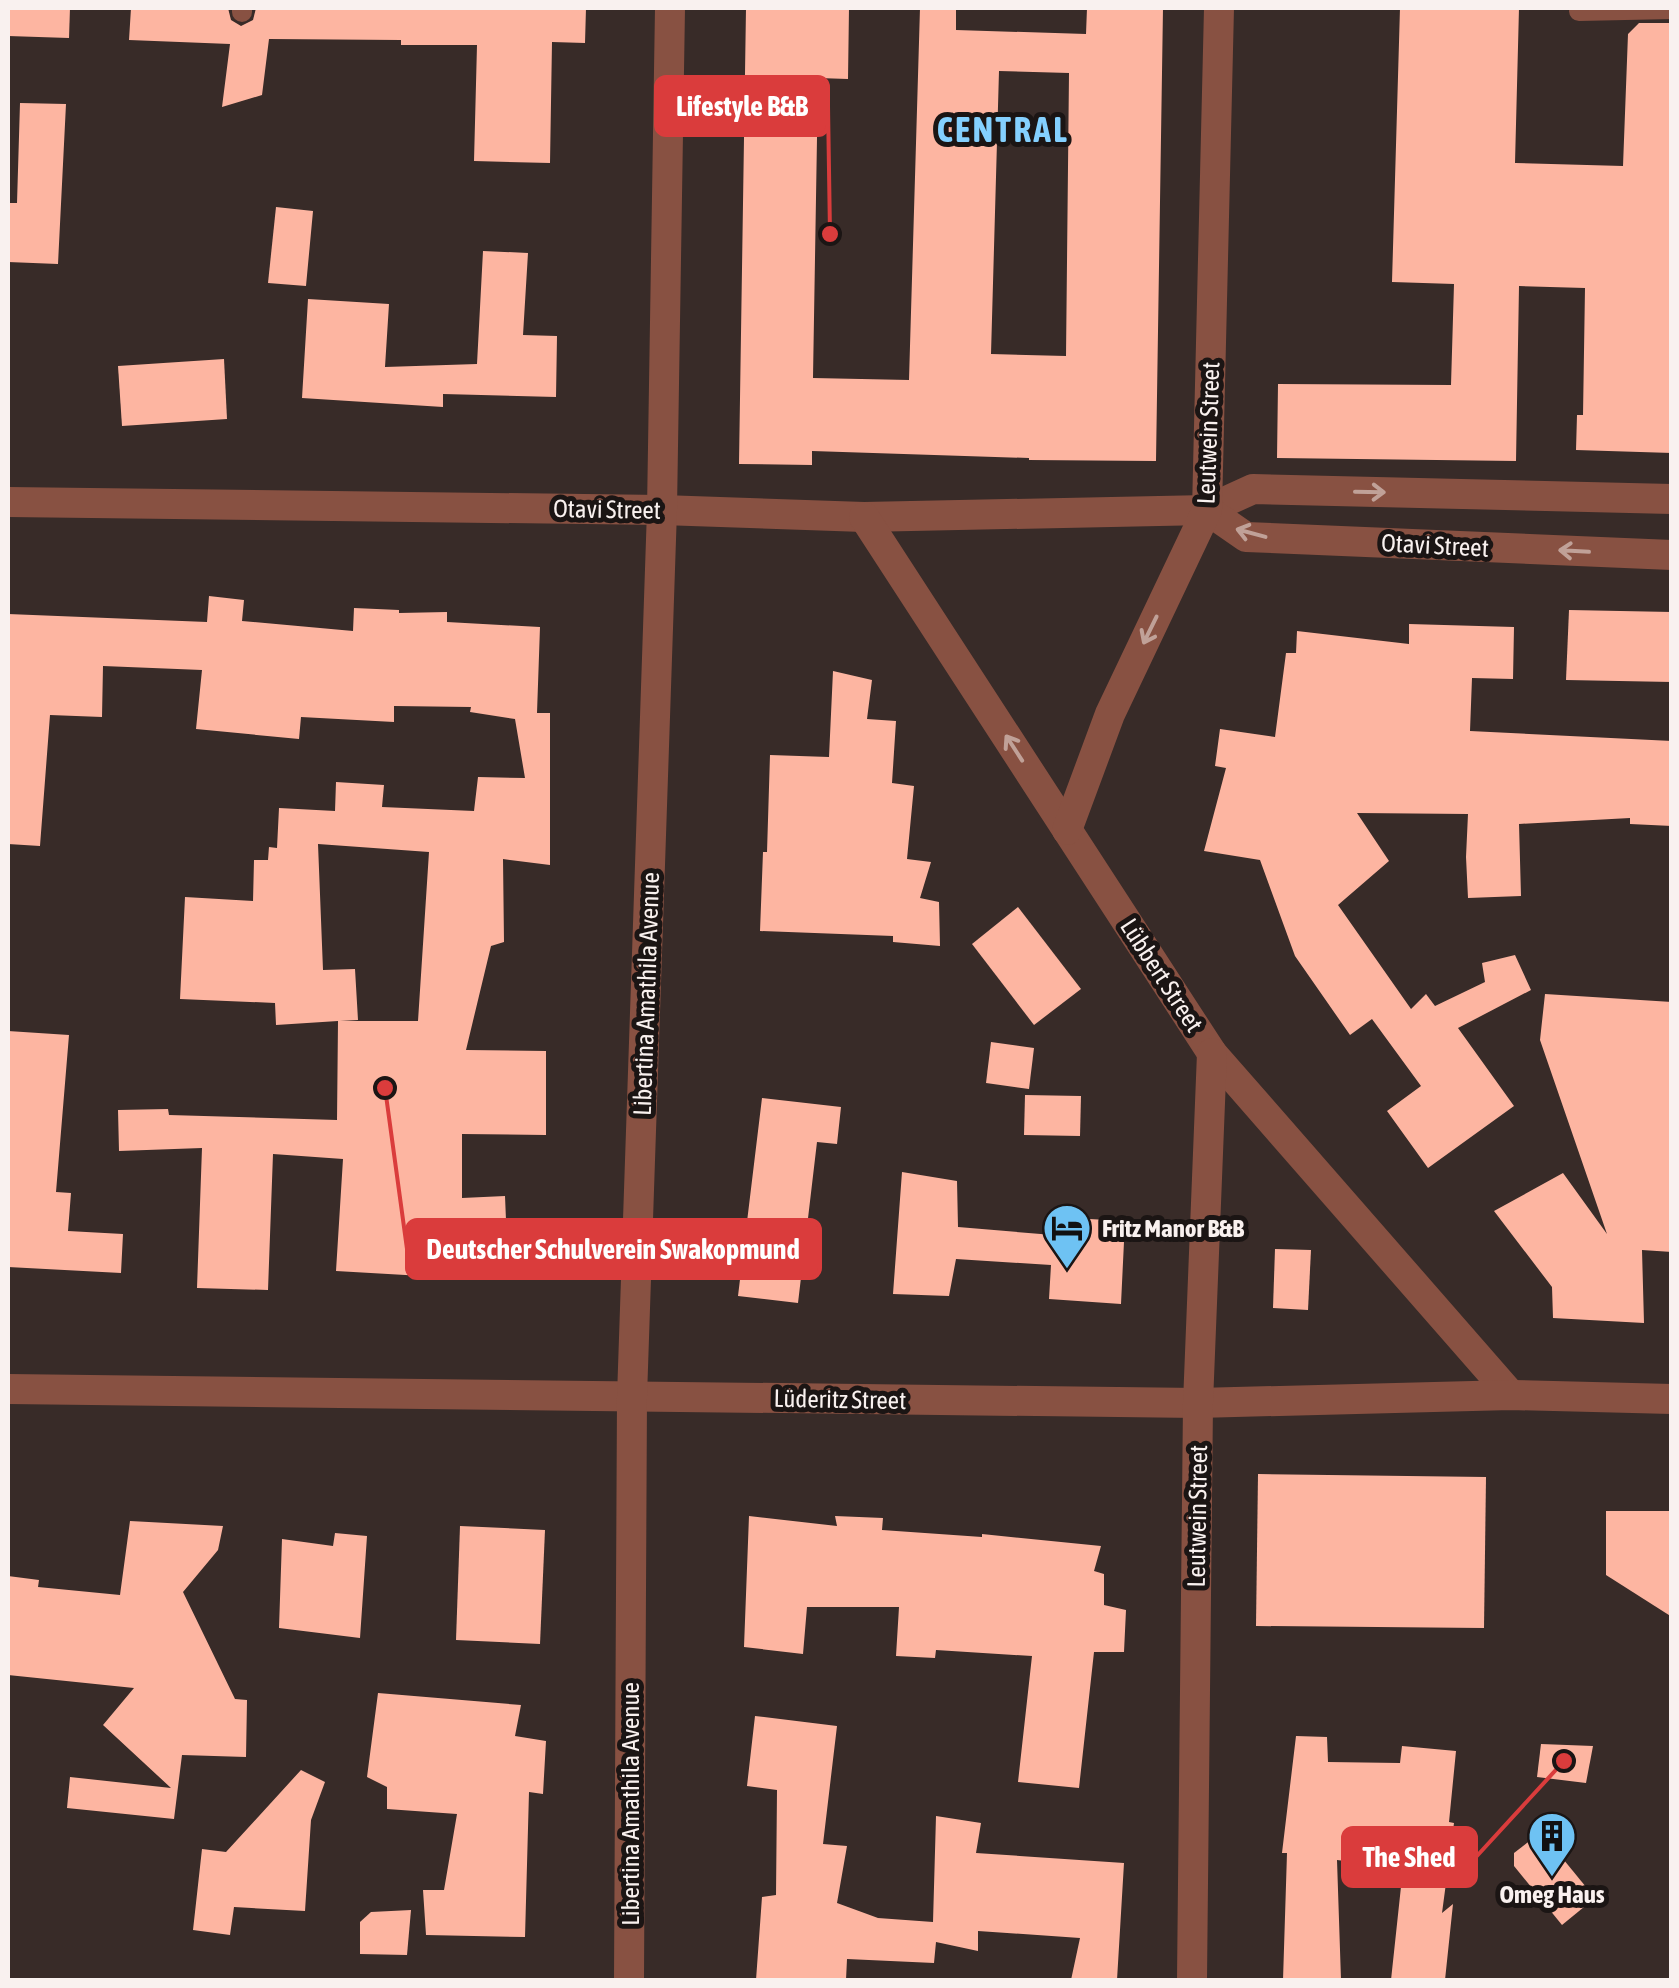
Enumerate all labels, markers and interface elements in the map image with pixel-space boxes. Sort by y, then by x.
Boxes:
callout: Lifestyle B&B [656,77,828,135]
text: Lifestyle B&B [676,90,809,122]
district label: CENTRAL [937,109,1069,149]
street label: Leutwein Street [1192,361,1224,505]
one-way arrow [1352,482,1385,502]
street label: Otavi Street [553,494,661,524]
one-way arrow [1235,523,1267,542]
street label: Otavi Street [1380,528,1490,562]
one-way arrow [1559,541,1591,560]
one-way arrow [1139,614,1158,644]
one-way arrow [1004,734,1025,763]
street label: Libertina Amathila Avenue [628,872,664,1116]
street label: Lübbert Street [1115,913,1209,1037]
hotel icon: Fritz Manor B&B [1041,1202,1093,1270]
place label: Fritz Manor B&B [1102,1214,1244,1242]
callout: Deutscher Schulverein Swakopmund [407,1220,820,1278]
text: Deutscher Schulverein Swakopmund [426,1233,800,1265]
street label: Lüderitz Street [773,1384,907,1414]
street label: Leutwein Street [1182,1445,1212,1587]
street label: Libertina Amathila Avenue [616,1682,644,1926]
building icon: Omeg Haus [1526,1810,1578,1878]
callout: The Shed [1343,1828,1476,1886]
text: The Shed [1362,1841,1456,1873]
place label: Omeg Haus [1499,1880,1605,1908]

